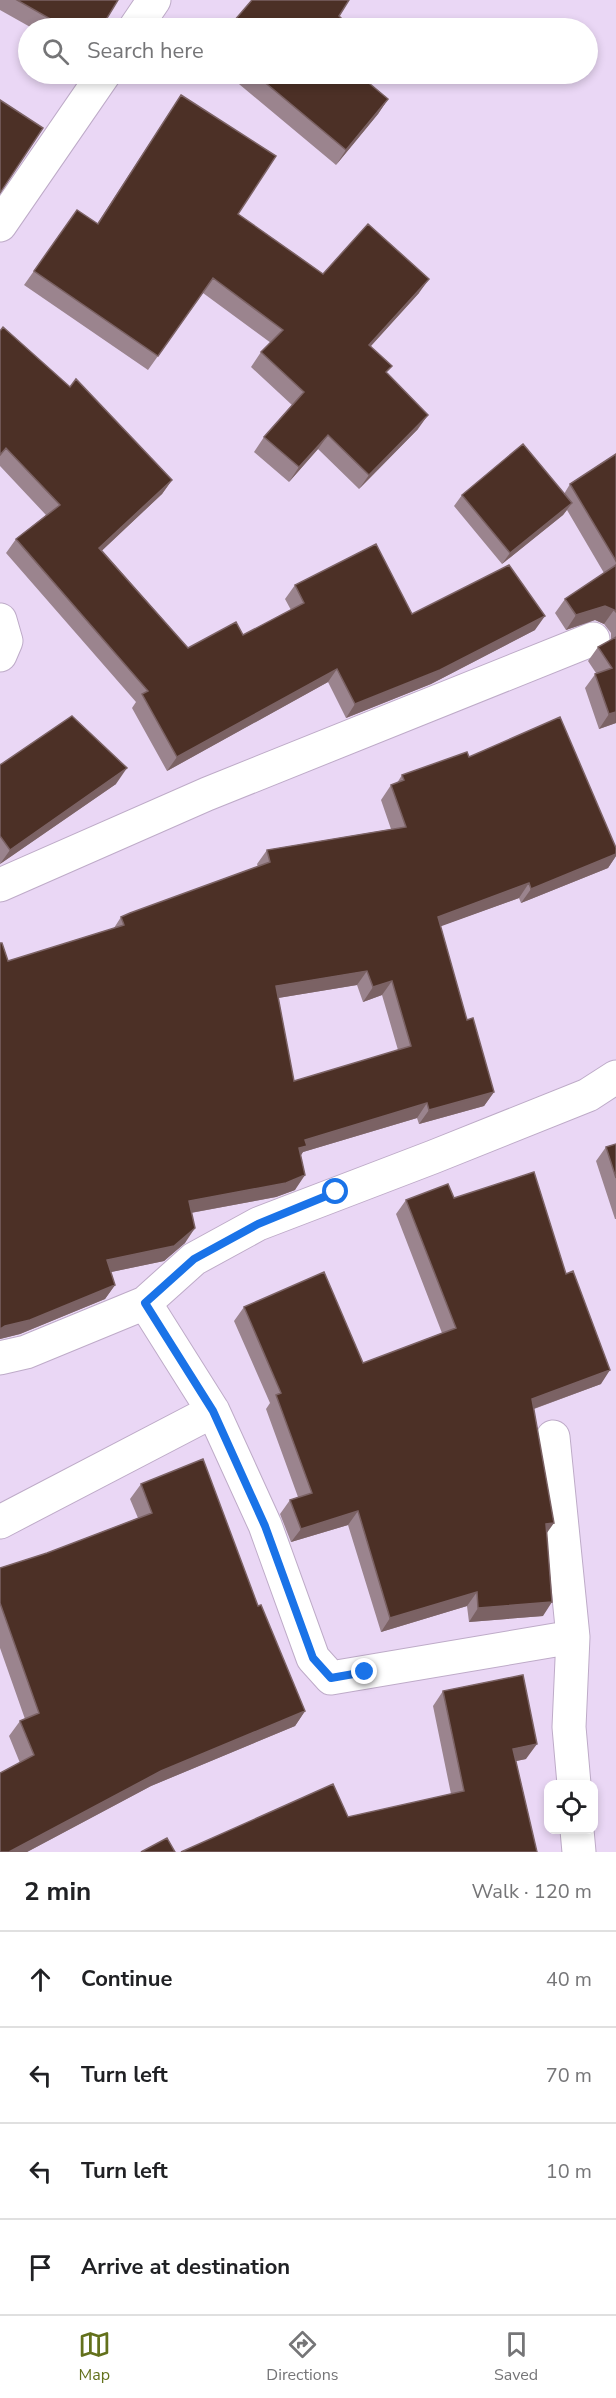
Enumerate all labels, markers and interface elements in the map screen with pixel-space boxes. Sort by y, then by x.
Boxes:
search box [18,18,598,84]
icon: search [39,35,72,68]
text: Search here [87,36,204,66]
route start [322,1178,348,1204]
route end [351,1658,377,1684]
map controls [544,1780,598,1834]
button: locate [544,1780,598,1834]
text: 2 min [24,1874,91,1909]
text: Walk · 120 m [472,1878,592,1905]
icon: ahead [24,1963,57,1996]
text: Continue [81,1964,172,1994]
text: 40 m [546,1966,592,1993]
icon: left [24,2059,57,2092]
text: Turn left [81,2060,168,2090]
text: 70 m [546,2062,592,2089]
icon: left [24,2155,57,2188]
text: Turn left [81,2156,168,2186]
text: 10 m [546,2158,592,2185]
icon: arrive [24,2251,57,2284]
text: Arrive at destination [81,2252,290,2282]
tab: Map [78,2328,111,2386]
tab: Directions [266,2328,338,2386]
tab: Saved [494,2328,538,2386]

